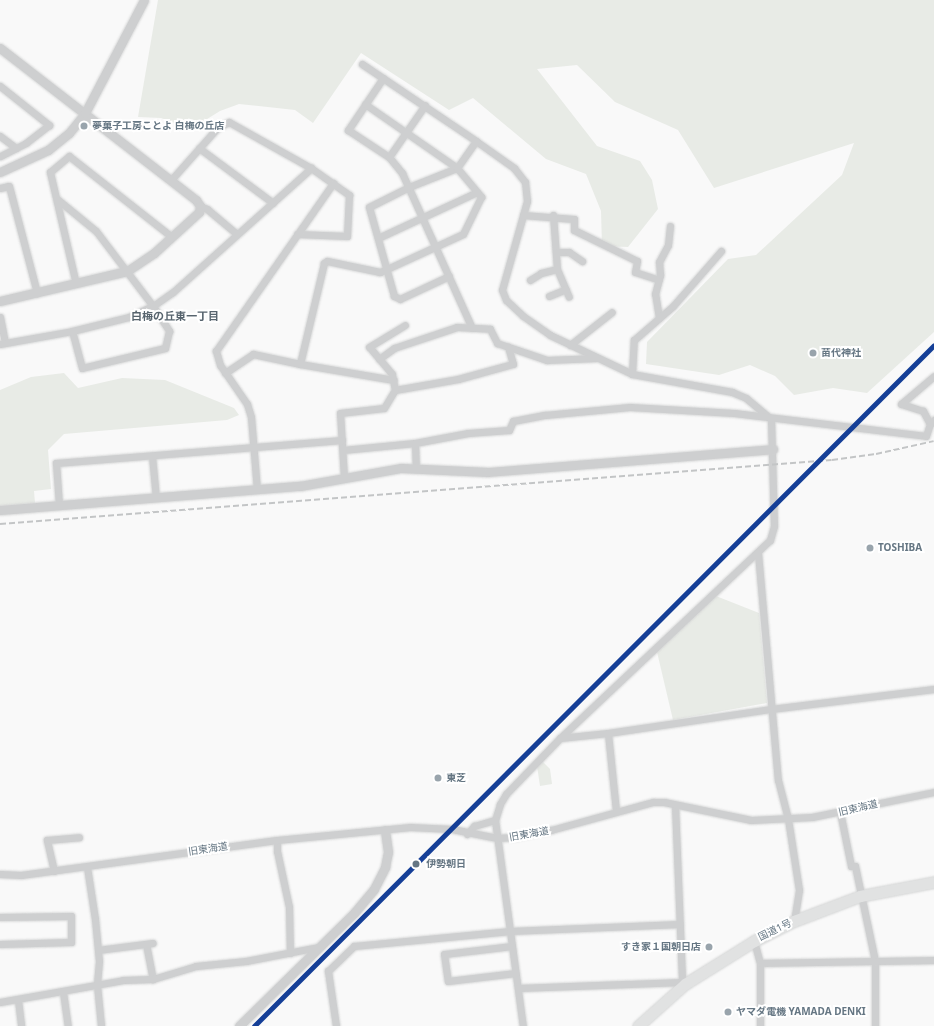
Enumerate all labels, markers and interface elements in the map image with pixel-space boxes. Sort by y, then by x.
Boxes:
place label: 夢菓子工房ことよ 白梅の丘店 [92,120,225,132]
marker: 夢菓子工房ことよ 白梅の丘店 [79,121,89,131]
district label: 白梅の丘東一丁目 [131,309,219,323]
place label: 苗代神社 [821,347,861,359]
marker: 苗代神社 [808,348,818,358]
place label: TOSHIBA [878,542,922,554]
marker: TOSHIBA [865,543,875,553]
place label: 東芝 [446,772,466,784]
marker: 東芝 [433,773,443,783]
street label: 旧東海道 [837,798,879,818]
street label: 旧東海道 [508,825,550,843]
street label: 旧東海道 [187,840,229,858]
marker: 伊勢朝日 [409,857,423,871]
place label: 伊勢朝日 [426,858,466,870]
street label: 国道1号 [756,917,794,943]
place label: すき家１国朝日店 [621,941,701,953]
marker: すき家１国朝日店 [704,942,714,952]
place label: ヤマダ電機 YAMADA DENKI [736,1006,866,1018]
marker: ヤマダ電機 YAMADA DENKI [723,1007,733,1017]

